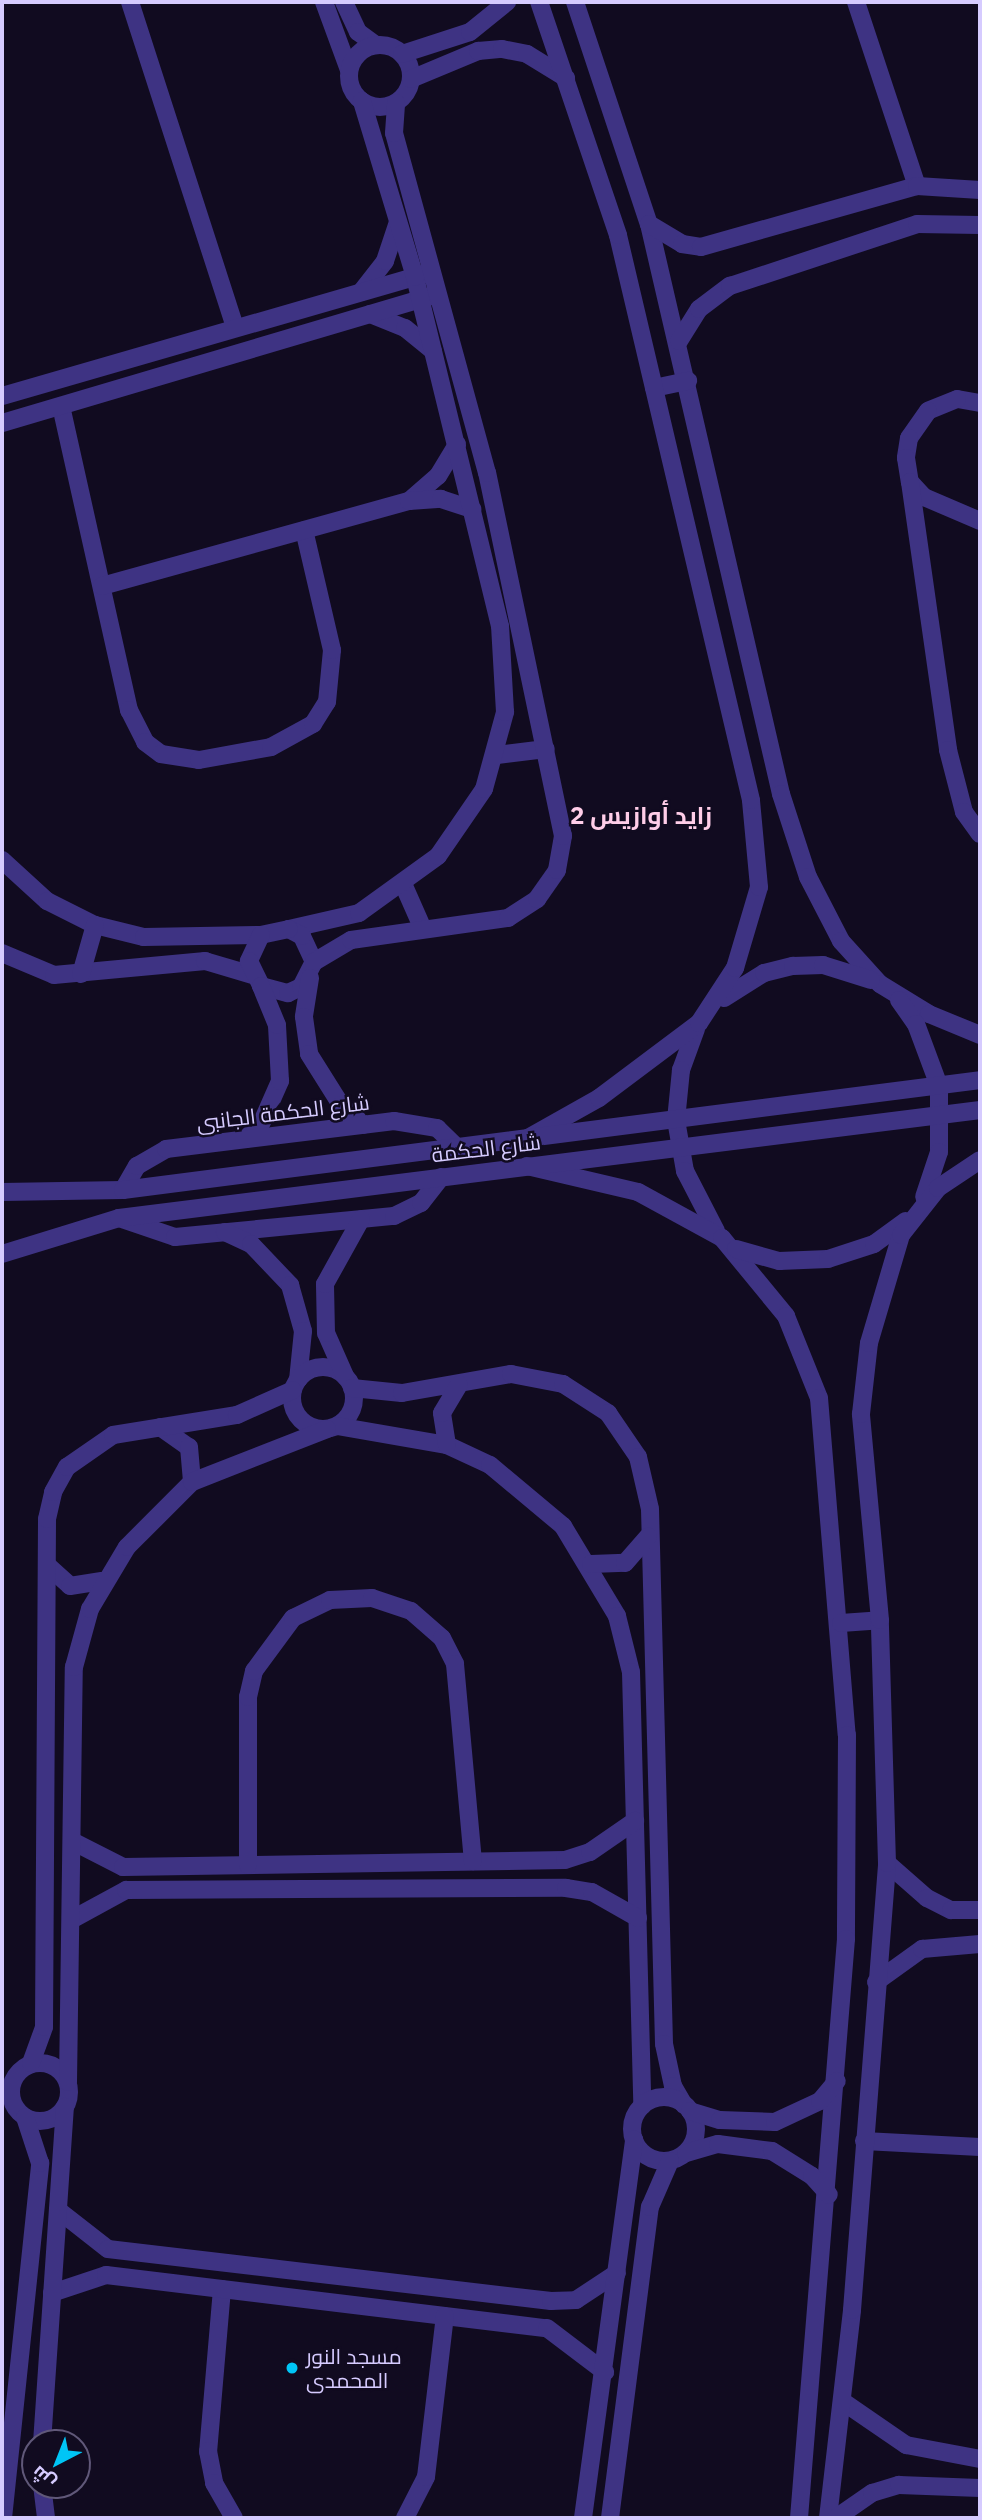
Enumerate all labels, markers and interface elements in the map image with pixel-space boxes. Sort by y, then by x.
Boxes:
district label: زايد أوازيس 2 [570,802,712,830]
street label: شارع الحكمة الجانبى [195,1089,371,1135]
street label: شارع الحكمة [430,1129,542,1167]
place label: مسجد النور المحمدى [306,2343,402,2393]
marker: مسجد النور المحمدى [284,2360,300,2376]
north arrow [21,2429,91,2499]
text: ش [26,2461,60,2495]

